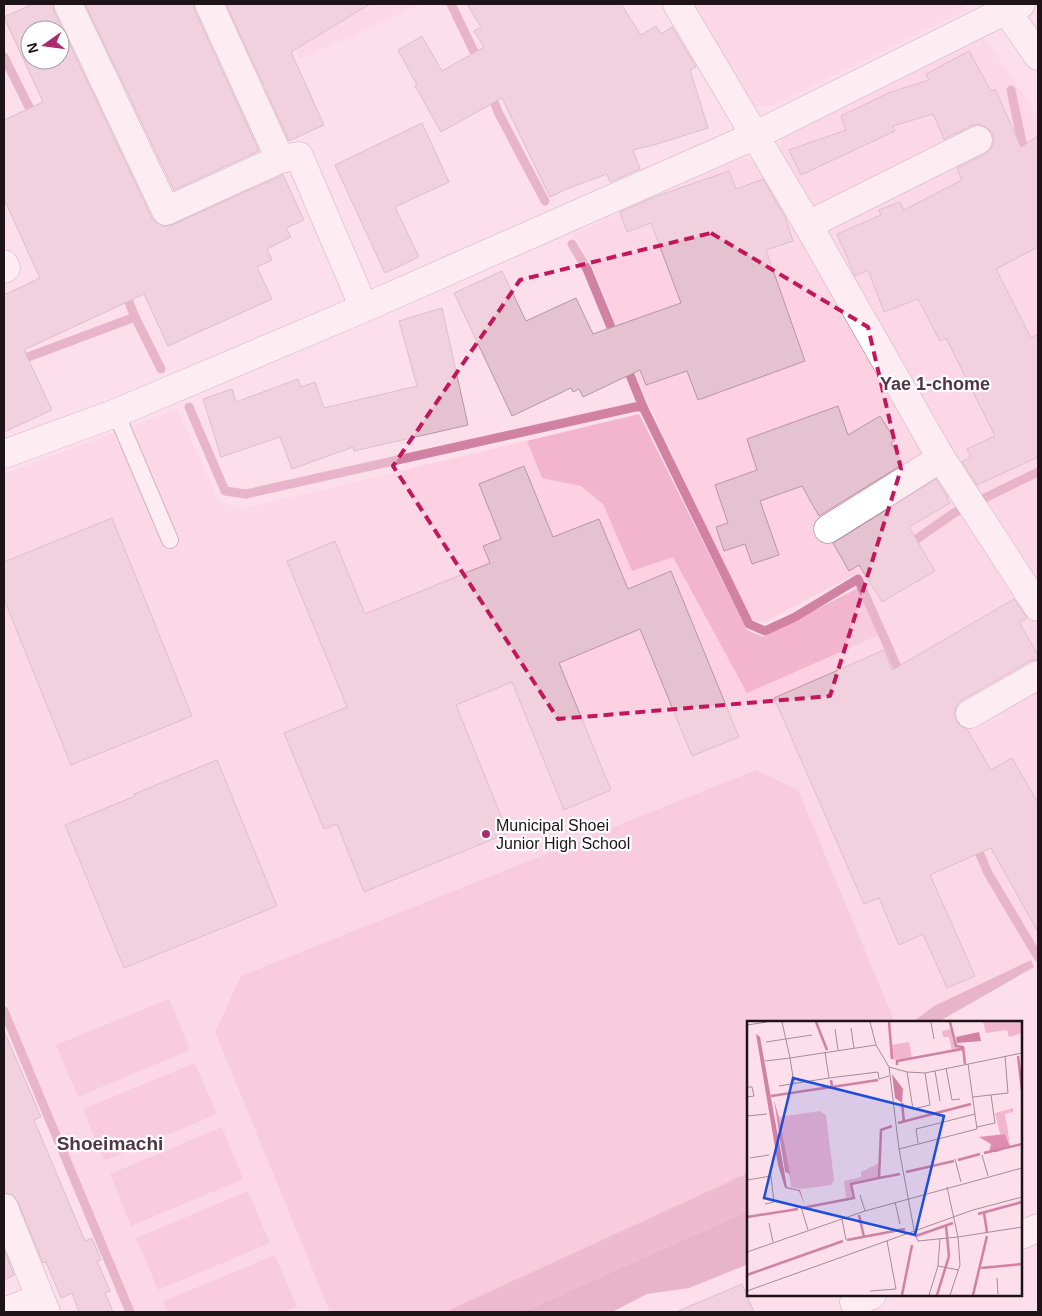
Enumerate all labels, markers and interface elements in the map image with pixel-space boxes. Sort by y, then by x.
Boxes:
north arrow [20,20,70,70]
text: N [23,41,41,55]
district label: Yae 1-chome [880,374,990,394]
place label: Municipal Shoei Junior High School [496,817,630,852]
marker: Municipal Shoei Junior High School [480,828,492,840]
inset map [747,1021,1022,1296]
district label: Shoeimachi [57,1133,163,1154]

